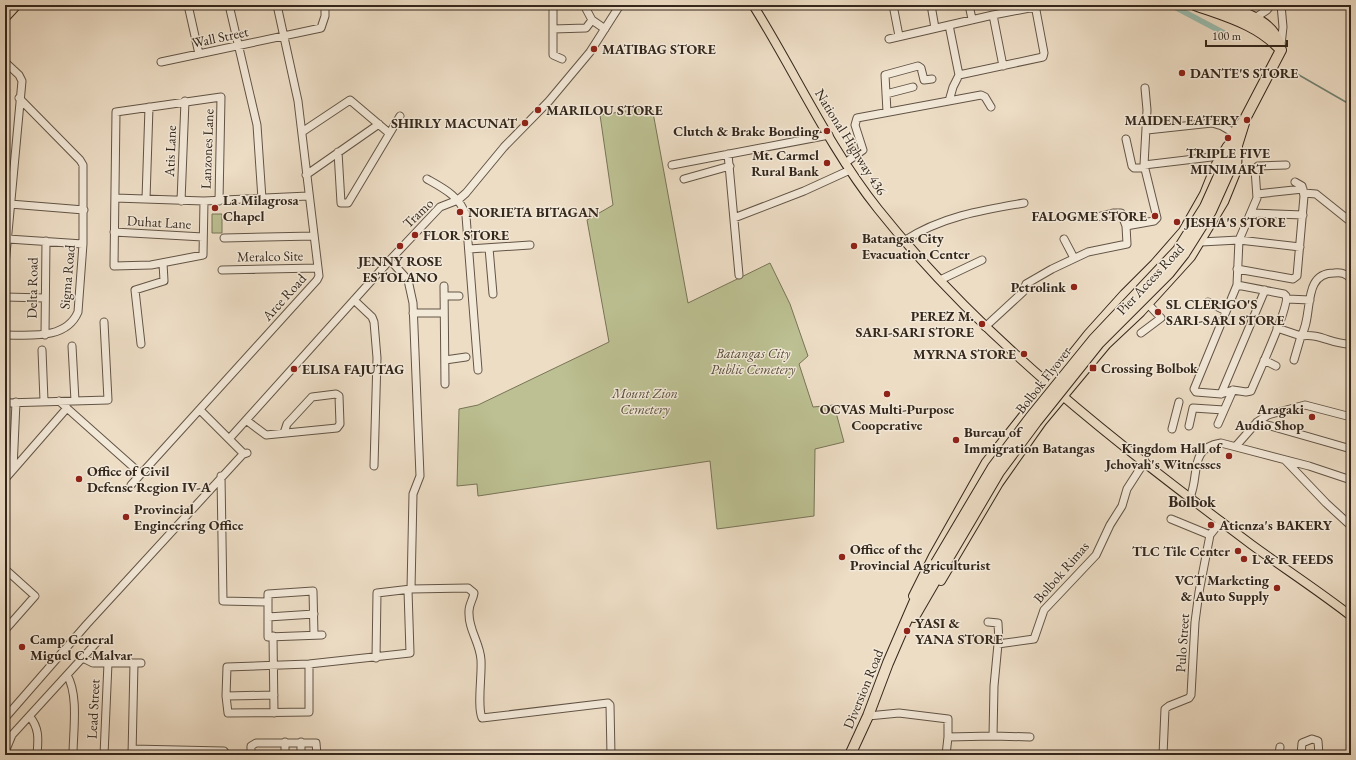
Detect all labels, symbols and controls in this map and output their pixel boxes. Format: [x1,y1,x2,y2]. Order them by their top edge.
street label: Wall Street [190,22,250,52]
scale bar [1206,22,1287,48]
text: 100 m [1212,28,1242,44]
place label: MATIBAG STORE [602,40,716,58]
marker: MATIBAG STORE [589,44,599,54]
place label: DANTE'S STORE [1190,64,1298,82]
marker: DANTE'S STORE [1177,68,1187,78]
street label: National Highway 436 [811,85,891,199]
place label: MARILOU STORE [546,101,663,119]
marker: MARILOU STORE [533,105,543,115]
street label: Lanzones Lane [197,108,217,189]
place label: MAIDEN EATERY [1124,111,1240,129]
place label: SHIRLY MACUNAT [391,114,517,132]
marker: MAIDEN EATERY [1242,115,1252,125]
marker: SHIRLY MACUNAT [520,118,530,128]
place label: Clutch & Brake Bonding [673,122,820,140]
street label: Atis Lane [160,124,180,178]
marker: Clutch & Brake Bonding [822,126,832,136]
marker: TRIPLE FIVE MINIMART [1223,133,1233,143]
place label: TRIPLE FIVE MINIMART [1186,144,1270,178]
place label: Mt. Carmel Rural Bank [751,146,819,180]
marker: Mt. Carmel Rural Bank [822,158,832,168]
place label: La Milagrosa Chapel [223,191,299,225]
street label: Tramo [399,194,437,232]
marker: La Milagrosa Chapel [210,203,220,213]
place label: NORIETA BITAGAN [468,203,600,221]
marker: NORIETA BITAGAN [455,207,465,217]
place label: FALOGME STORE [1031,207,1147,225]
street label: Duhat Lane [126,211,192,233]
marker: FALOGME STORE [1150,211,1160,221]
place label: JESHA'S STORE [1183,213,1286,231]
marker: JESHA'S STORE [1172,217,1182,227]
place label: FLOR STORE [423,226,509,244]
place label: Batangas City Evacuation Center [862,229,970,263]
marker: FLOR STORE [410,230,420,240]
street label: Pier Access Road [1112,239,1188,319]
marker: JENNY ROSE ESTOLANO [395,241,405,251]
marker: Batangas City Evacuation Center [849,241,859,251]
street label: Sigma Road [55,243,79,310]
street label: Meralco Site [237,246,304,266]
place label: JENNY ROSE ESTOLANO [356,252,442,286]
street label: Delta Road [22,256,42,319]
street label: Arce Road [257,269,310,325]
place label: Petrolink [1011,278,1066,296]
marker: Petrolink [1069,282,1079,292]
place label: SL CLERIGO'S SARI-SARI STORE [1166,295,1285,329]
place label: PEREZ M. SARI-SARI STORE [855,307,974,341]
marker: SL CLERIGO'S SARI-SARI STORE [1153,307,1163,317]
marker: PEREZ M. SARI-SARI STORE [977,319,987,329]
street label: Bolbok Flyover [1011,342,1075,417]
park label: Batangas City Public Cemetery [711,344,796,378]
place label: MYRNA STORE [913,345,1016,363]
marker: MYRNA STORE [1019,349,1029,359]
place label: Crossing Bolbok [1101,359,1198,377]
place label: ELISA FAJUTAG [302,360,404,378]
marker: Crossing Bolbok [1088,363,1098,373]
marker: ELISA FAJUTAG [289,364,299,374]
park label: Mount Zion Cemetery [611,384,678,418]
marker: OCVAS Multi-Purpose Cooperative [882,389,892,399]
place label: OCVAS Multi-Purpose Cooperative [820,400,954,434]
place label: Aragaki Audio Shop [1234,400,1304,434]
marker: Aragaki Audio Shop [1307,412,1317,422]
place label: Bureau of Immigration Batangas [964,423,1095,457]
marker: Bureau of Immigration Batangas [951,435,961,445]
place label: Kingdom Hall of Jehovah's Witnesses [1103,439,1223,473]
marker: Kingdom Hall of Jehovah's Witnesses [1224,451,1234,461]
place label: Office of Civil Defense Region IV-A [87,462,212,496]
marker: Office of Civil Defense Region IV-A [74,474,84,484]
district label: Bolbok [1168,491,1216,512]
place label: Provincial Engineering Office [134,500,244,534]
marker: Provincial Engineering Office [121,512,131,522]
place label: Atienza's BAKERY [1218,516,1333,534]
marker: Atienza's BAKERY [1206,520,1216,530]
street label: Bolbok Rimas [1029,537,1093,607]
place label: Office of the Provincial Agriculturist [850,540,991,574]
place label: TLC Tile Center [1132,542,1230,560]
marker: TLC Tile Center [1233,546,1243,556]
place label: L & R FEEDS [1252,550,1333,568]
marker: Office of the Provincial Agriculturist [837,552,847,562]
marker: L & R FEEDS [1239,554,1249,564]
place label: VCT Marketing & Auto Supply [1175,571,1270,605]
marker: VCT Marketing & Auto Supply [1272,583,1282,593]
street label: Pulo Street [1171,612,1193,673]
place label: YASI & YANA STORE [915,614,1003,648]
marker: YASI & YANA STORE [902,626,912,636]
place label: Camp General Miguel C. Malvar [30,630,133,664]
marker: Camp General Miguel C. Malvar [17,642,27,652]
street label: Diversion Road [839,646,887,731]
street label: Lead Street [82,678,104,739]

